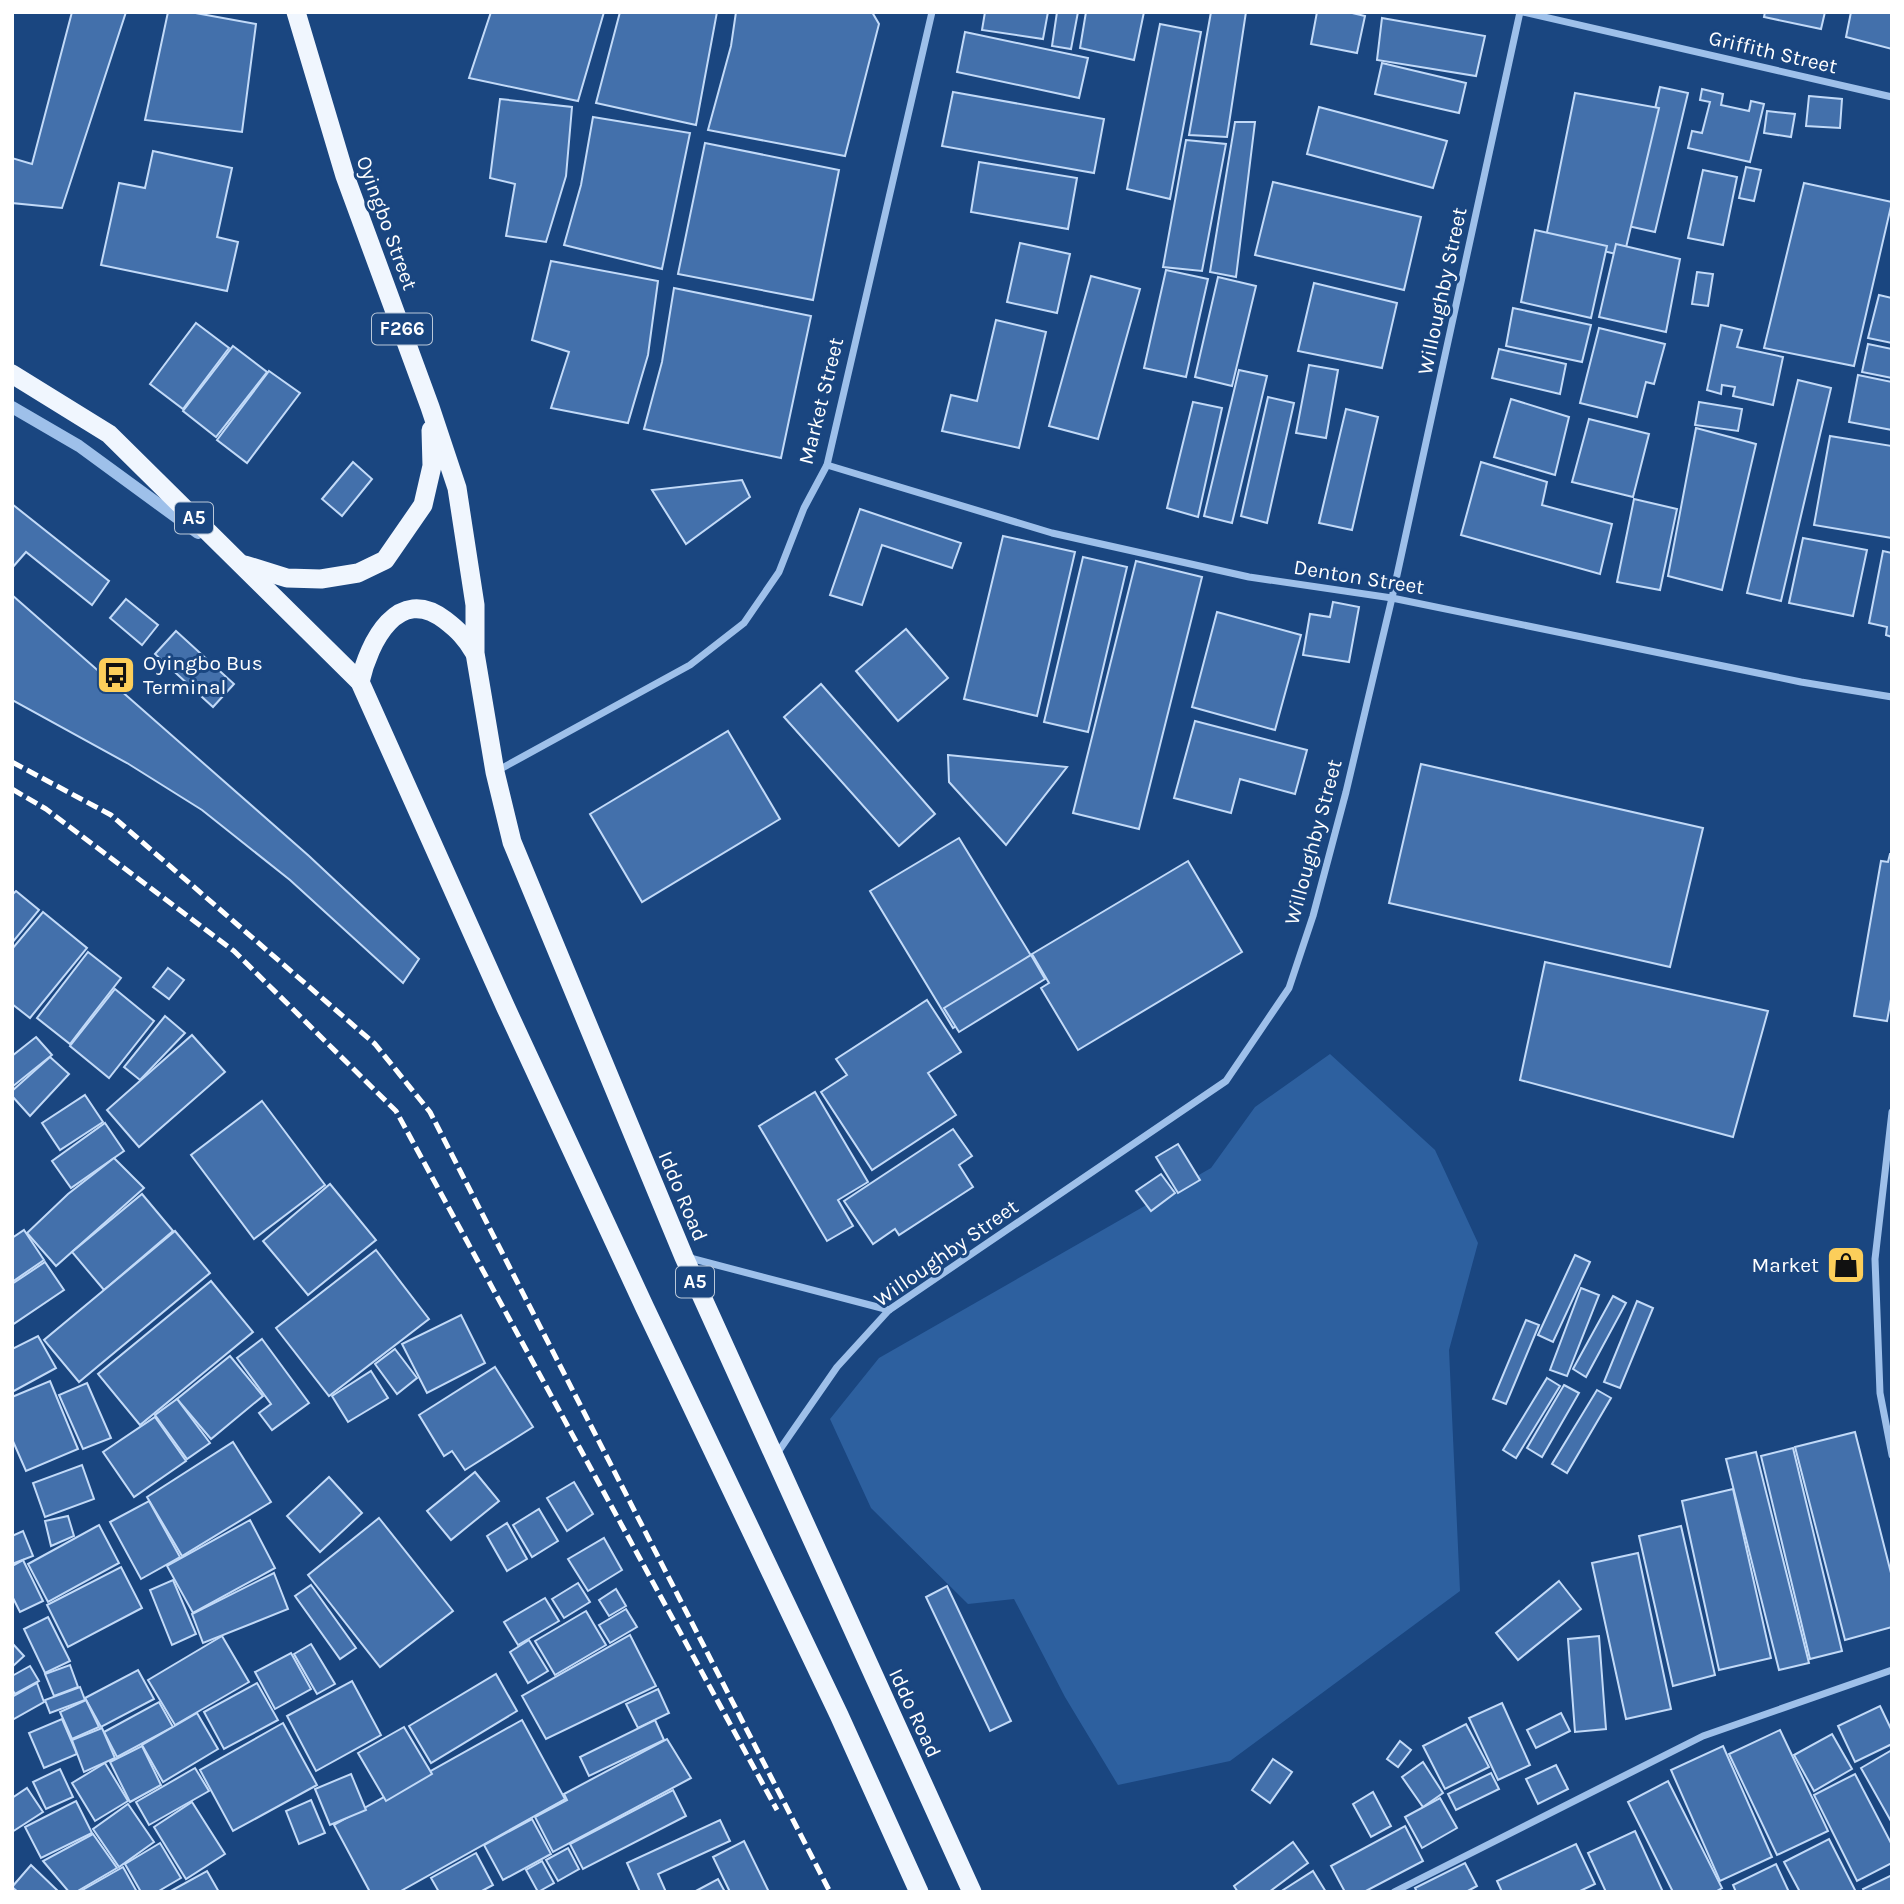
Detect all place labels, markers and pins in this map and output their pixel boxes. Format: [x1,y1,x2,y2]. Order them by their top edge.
place label: Oyingbo Bus Terminal [143,651,263,699]
bus stop icon: Oyingbo Bus Terminal [95,654,137,696]
shop icon: Market [1825,1244,1867,1286]
place label: Market [1752,1253,1819,1277]

